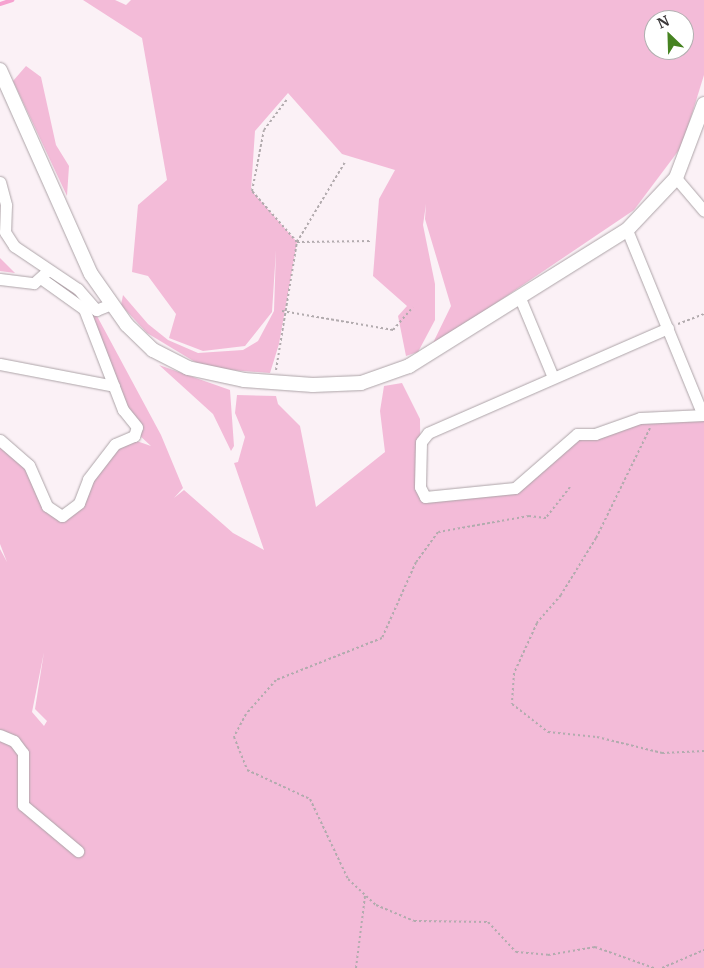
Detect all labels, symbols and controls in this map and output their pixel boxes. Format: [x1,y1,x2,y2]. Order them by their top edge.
north arrow [644,10,694,60]
text: N [655,12,672,33]

